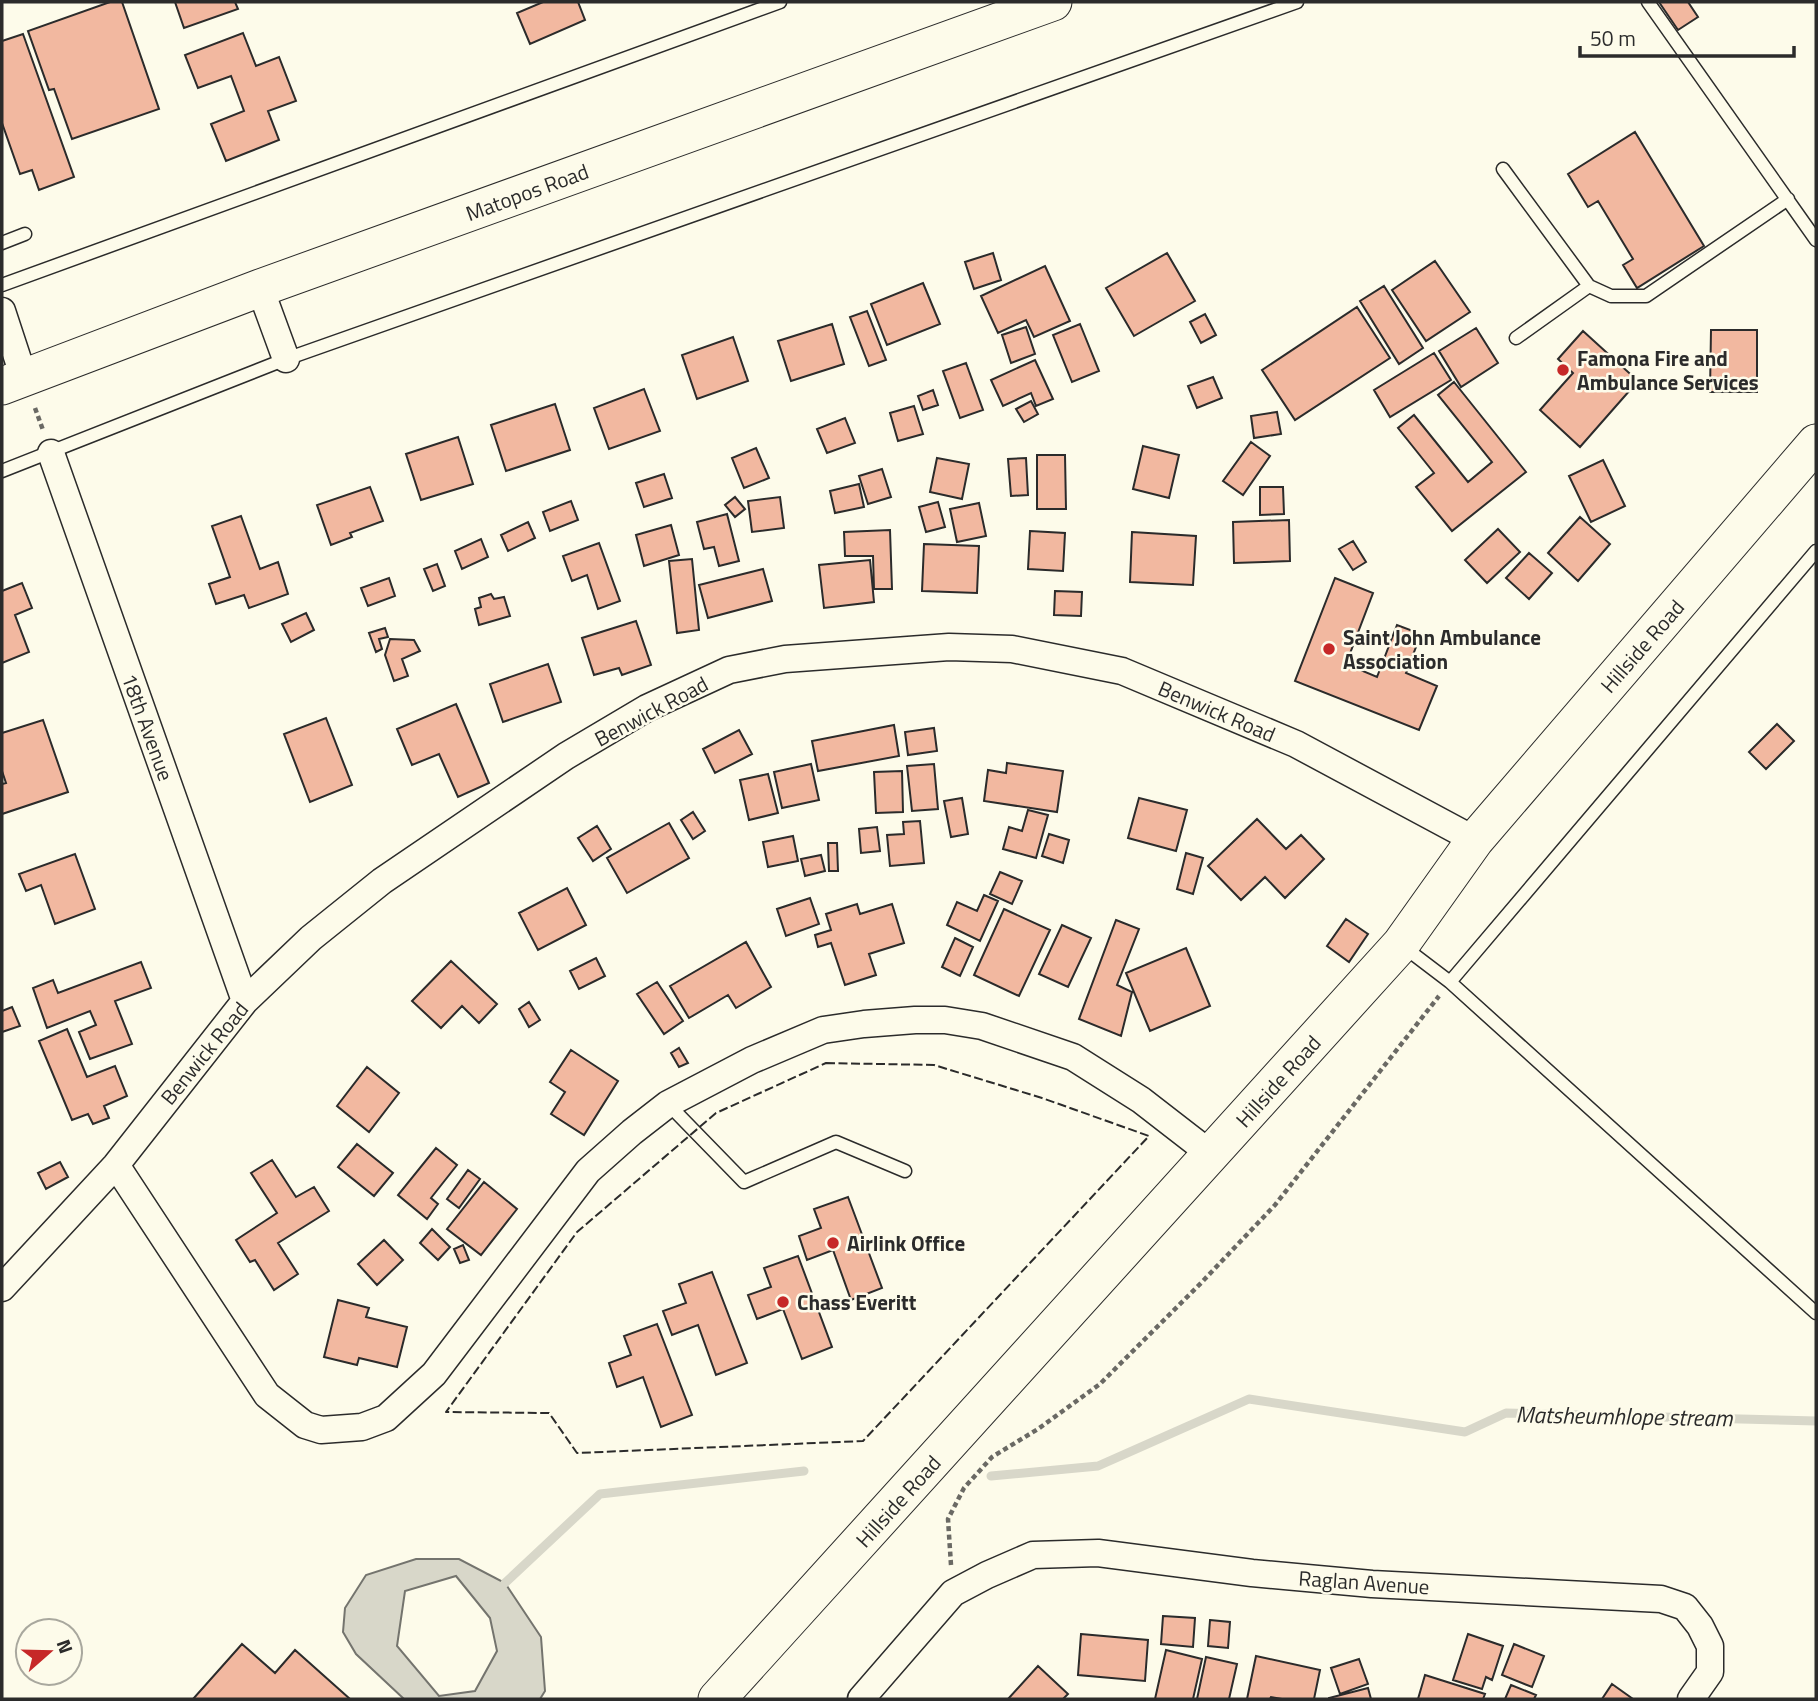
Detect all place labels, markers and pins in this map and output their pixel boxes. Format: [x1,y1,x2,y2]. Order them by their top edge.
place label: Famona Fire and Ambulance Services [1577,342,1759,398]
marker: Famona Fire and Ambulance Services [1555,362,1571,378]
place label: Saint John Ambulance Association [1343,621,1541,677]
marker: Saint John Ambulance Association [1321,641,1337,657]
place label: Airlink Office [847,1227,965,1259]
marker: Airlink Office [825,1235,841,1251]
place label: Chass Everitt [797,1286,917,1318]
marker: Chass Everitt [775,1294,791,1310]

